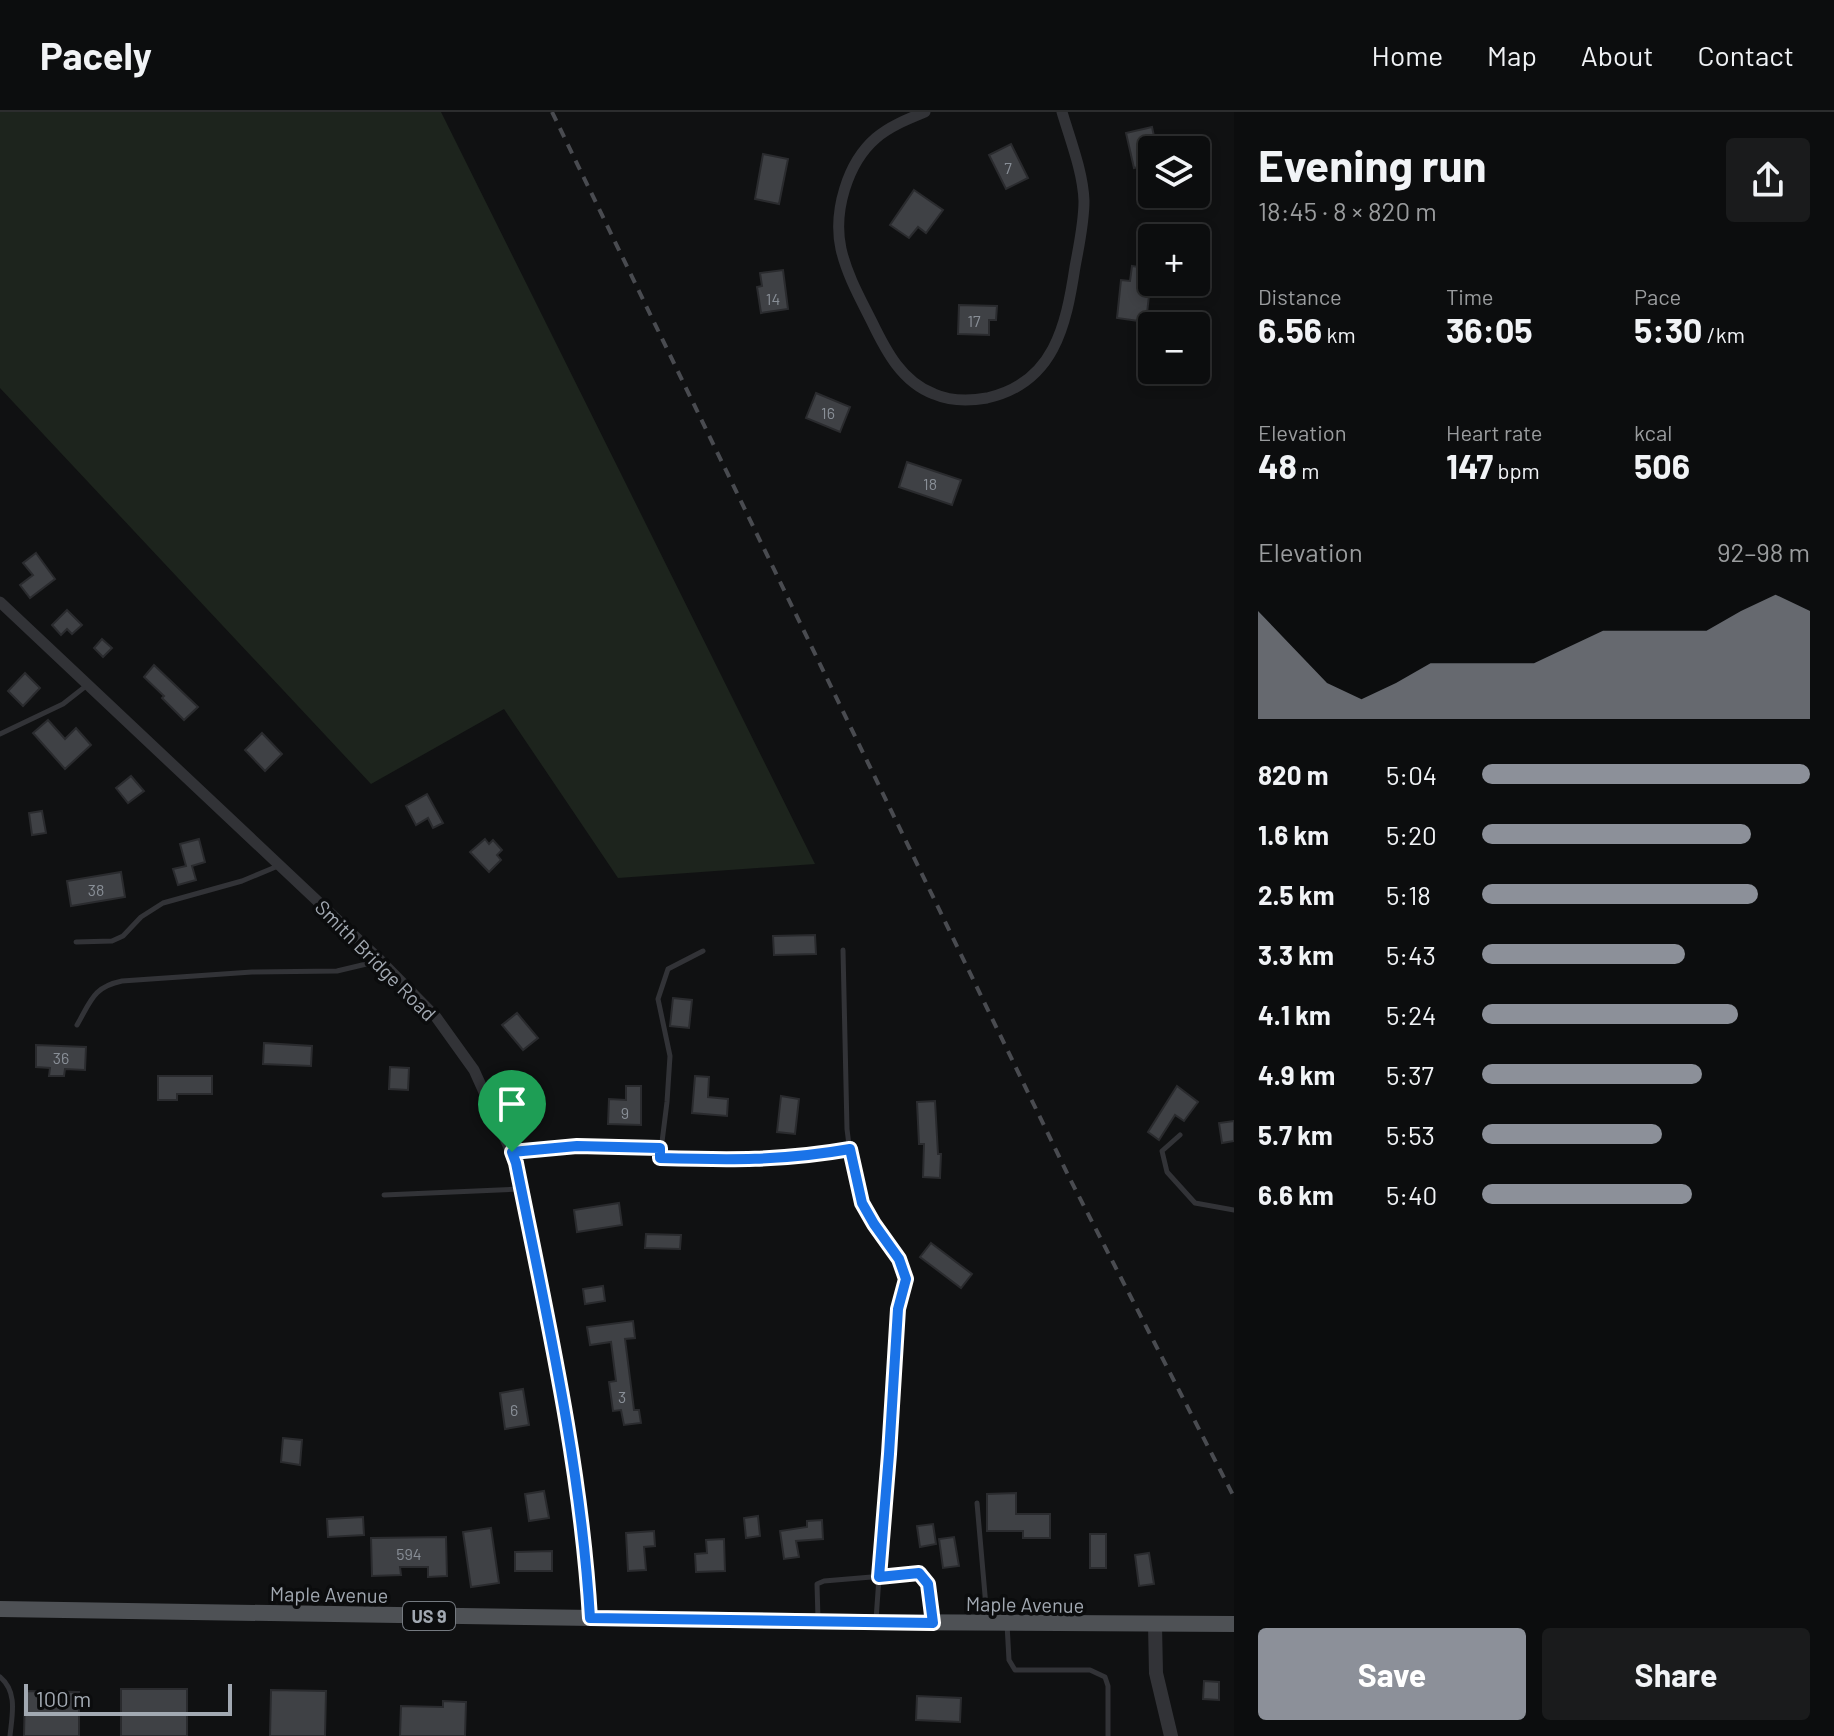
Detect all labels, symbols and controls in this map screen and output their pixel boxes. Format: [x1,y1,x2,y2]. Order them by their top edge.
text: Pacely [40,32,152,78]
text: Home [1372,38,1443,72]
text: Map [1487,38,1537,72]
text: About [1581,38,1653,72]
text: Contact [1697,38,1794,72]
map controls [1138,136,1210,384]
button: layers [1138,136,1210,208]
text: Evening run [1258,138,1487,191]
button: share [1726,138,1810,222]
house number: 7 [1004,158,1012,177]
text: 18:45 · 8 × 820 m [1258,195,1437,226]
button: + [1138,224,1210,296]
text: Distance [1258,283,1342,309]
text: Time [1446,283,1494,309]
text: Pace [1634,283,1681,309]
house number: 14 [766,289,780,308]
text: 6.56 [1258,309,1322,350]
text: 36:05 [1446,309,1533,350]
text: 5:30 [1634,309,1702,350]
house number: 17 [967,311,981,330]
button: − [1138,312,1210,384]
text: km [1322,321,1356,347]
text: /km [1702,321,1745,347]
house number: 16 [821,403,835,422]
text: Elevation [1258,419,1347,445]
text: Heart rate [1446,419,1543,445]
text: kcal [1634,419,1672,445]
text: 48 [1258,445,1297,486]
text: 147 [1446,445,1493,486]
text: 506 [1634,445,1690,486]
text: m [1297,457,1320,483]
text: bpm [1493,457,1540,483]
house number: 18 [923,474,937,493]
text: Elevation [1258,536,1363,567]
text: 92–98 m [1717,536,1810,567]
text: 820 m [1258,759,1328,790]
text: 5:04 [1386,759,1437,790]
text: 1.6 km [1258,819,1329,850]
text: 5:20 [1386,819,1437,850]
text: 2.5 km [1258,879,1334,910]
text: 5:18 [1386,879,1431,910]
house number: 38 [88,880,104,899]
street label: Smith Bridge Road [311,895,441,1025]
text: 3.3 km [1258,939,1334,970]
text: 5:43 [1386,939,1436,970]
text: 4.1 km [1258,999,1331,1030]
text: 5:24 [1386,999,1436,1030]
house number: 36 [53,1048,69,1067]
text: 4.9 km [1258,1059,1335,1090]
text: 5:37 [1386,1059,1434,1090]
pin [478,1070,546,1152]
icon: arrive [490,1082,534,1126]
house number: 9 [621,1103,629,1122]
text: 5.7 km [1258,1119,1333,1150]
text: 5:53 [1386,1119,1435,1150]
text: 6.6 km [1258,1179,1334,1210]
text: 5:40 [1386,1179,1437,1210]
house number: 3 [618,1387,626,1406]
house number: 6 [510,1400,518,1419]
house number: 594 [396,1544,422,1563]
street label: Maple Avenue [270,1581,388,1607]
street label: Maple Avenue [966,1591,1084,1617]
road number: US 9 [403,1602,455,1630]
button: Save [1258,1628,1526,1720]
button: Share [1542,1628,1810,1720]
scale bar [24,1680,232,1716]
text: 100 m [36,1685,91,1711]

